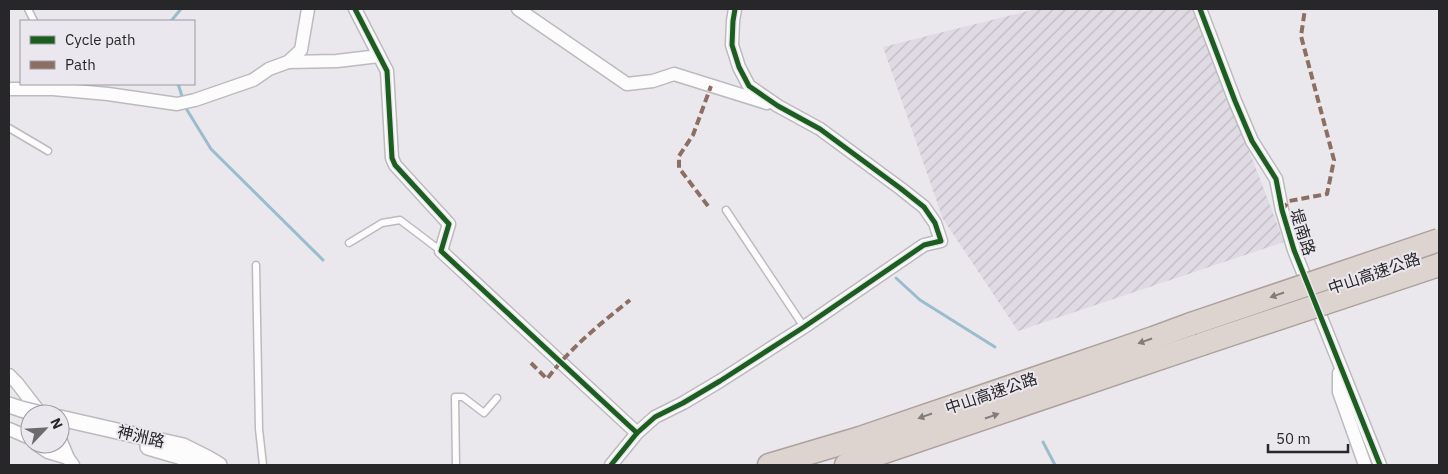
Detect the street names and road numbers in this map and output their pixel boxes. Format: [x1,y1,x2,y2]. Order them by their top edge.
street label: 堤南路 [1286,206,1320,258]
street label: 中山高速公路 [1325,248,1423,298]
street label: 中山高速公路 [942,368,1040,418]
street label: 神洲路 [115,421,167,451]

